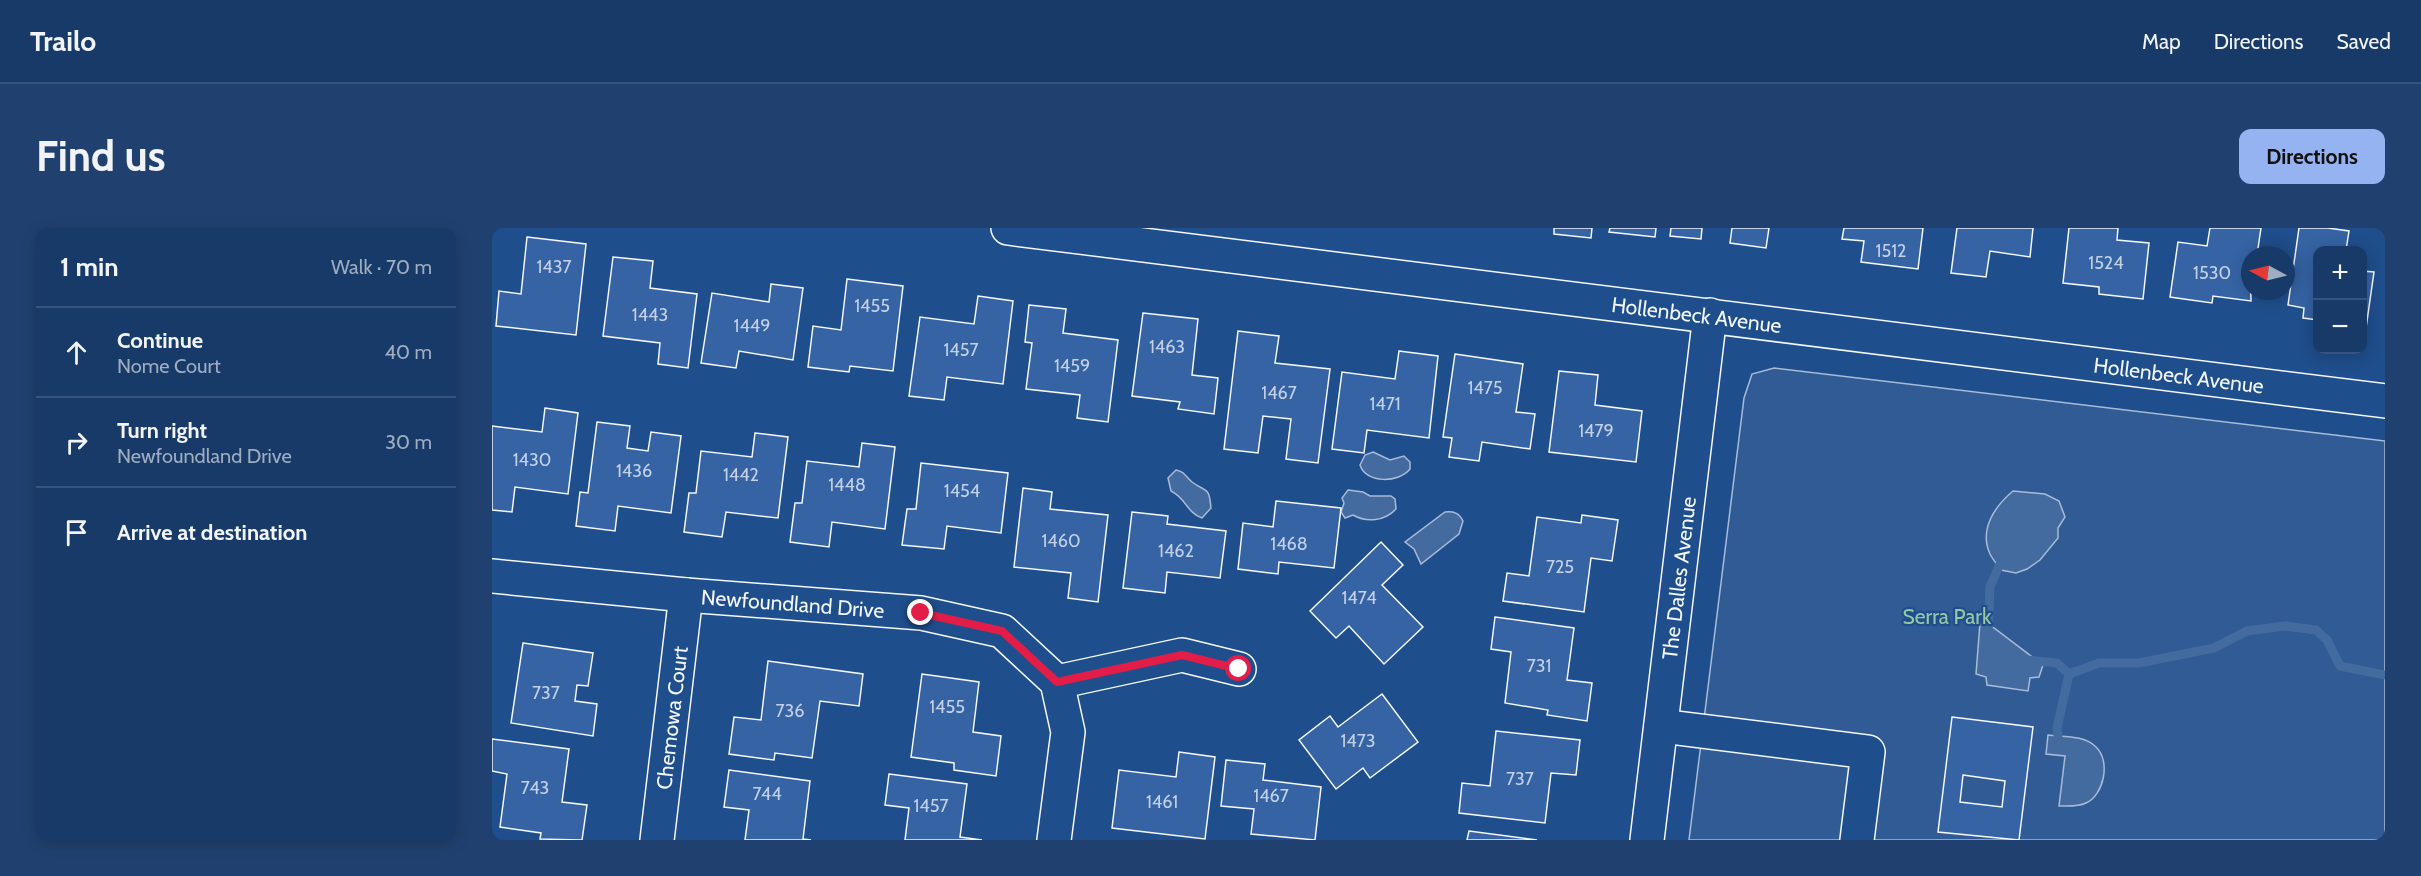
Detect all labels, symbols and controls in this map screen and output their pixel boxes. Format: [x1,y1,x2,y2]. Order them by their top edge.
text: Trailo [30,24,96,58]
text: Map [2142,29,2181,54]
text: Directions [2214,29,2303,54]
text: Saved [2336,29,2391,54]
button: Directions [2239,129,2385,184]
text: Find us [36,130,165,182]
house number: 1512 [1876,240,1906,262]
north arrow [2241,246,2295,300]
map controls [2313,246,2367,354]
button: + [2313,246,2367,300]
text: 1 min [60,251,119,283]
house number: 1524 [2088,252,2124,274]
text: Walk · 70 m [331,255,432,279]
house number: 1437 [536,256,572,278]
house number: 1530 [2193,262,2231,284]
street label: Hollenbeck Avenue [1610,291,1783,338]
house number: 1455 [854,295,890,317]
button: − [2313,300,2367,354]
house number: 1443 [632,304,668,326]
house number: 1449 [734,315,770,337]
text: Continue [117,327,203,354]
icon: ahead [60,336,93,369]
house number: 1463 [1149,336,1185,358]
house number: 1457 [943,339,979,361]
text: 40 m [384,340,432,364]
street label: Hollenbeck Avenue [2092,352,2266,398]
text: Nome Court [117,354,221,378]
house number: 1459 [1054,355,1090,377]
house number: 1475 [1467,377,1503,399]
house number: 1467 [1261,382,1297,404]
house number: 1471 [1369,393,1401,415]
text: Turn right [117,417,207,444]
house number: 1479 [1578,420,1614,442]
icon: right [60,426,93,459]
text: 30 m [385,430,432,454]
text: Newfoundland Drive [117,444,292,468]
house number: 1430 [513,449,551,471]
house number: 1436 [616,460,652,482]
house number: 1442 [723,464,759,486]
house number: 1448 [828,474,866,496]
house number: 1454 [944,480,980,502]
street label: The Dalles Avenue [1656,495,1701,661]
icon: arrive [60,516,93,549]
text: Arrive at destination [117,519,307,546]
house number: 1460 [1041,530,1081,552]
house number: 1468 [1270,533,1308,555]
house number: 1462 [1158,540,1194,562]
house number: 725 [1546,556,1574,578]
street label: Newfoundland Drive [700,584,885,623]
house number: 1474 [1341,587,1377,609]
route end [907,599,933,625]
park label: Serra Park [1903,604,1992,629]
street label: Chemowa Court [651,645,692,791]
route start [1225,655,1251,681]
house number: 731 [1527,655,1551,677]
house number: 737 [532,682,560,704]
house number: 1455 [929,696,965,718]
house number: 736 [775,700,805,722]
house number: 1473 [1340,730,1376,752]
house number: 737 [1506,768,1534,790]
house number: 743 [521,777,549,799]
house number: 744 [752,783,782,805]
house number: 1467 [1253,785,1289,807]
house number: 1461 [1146,791,1178,813]
house number: 1457 [913,795,949,817]

